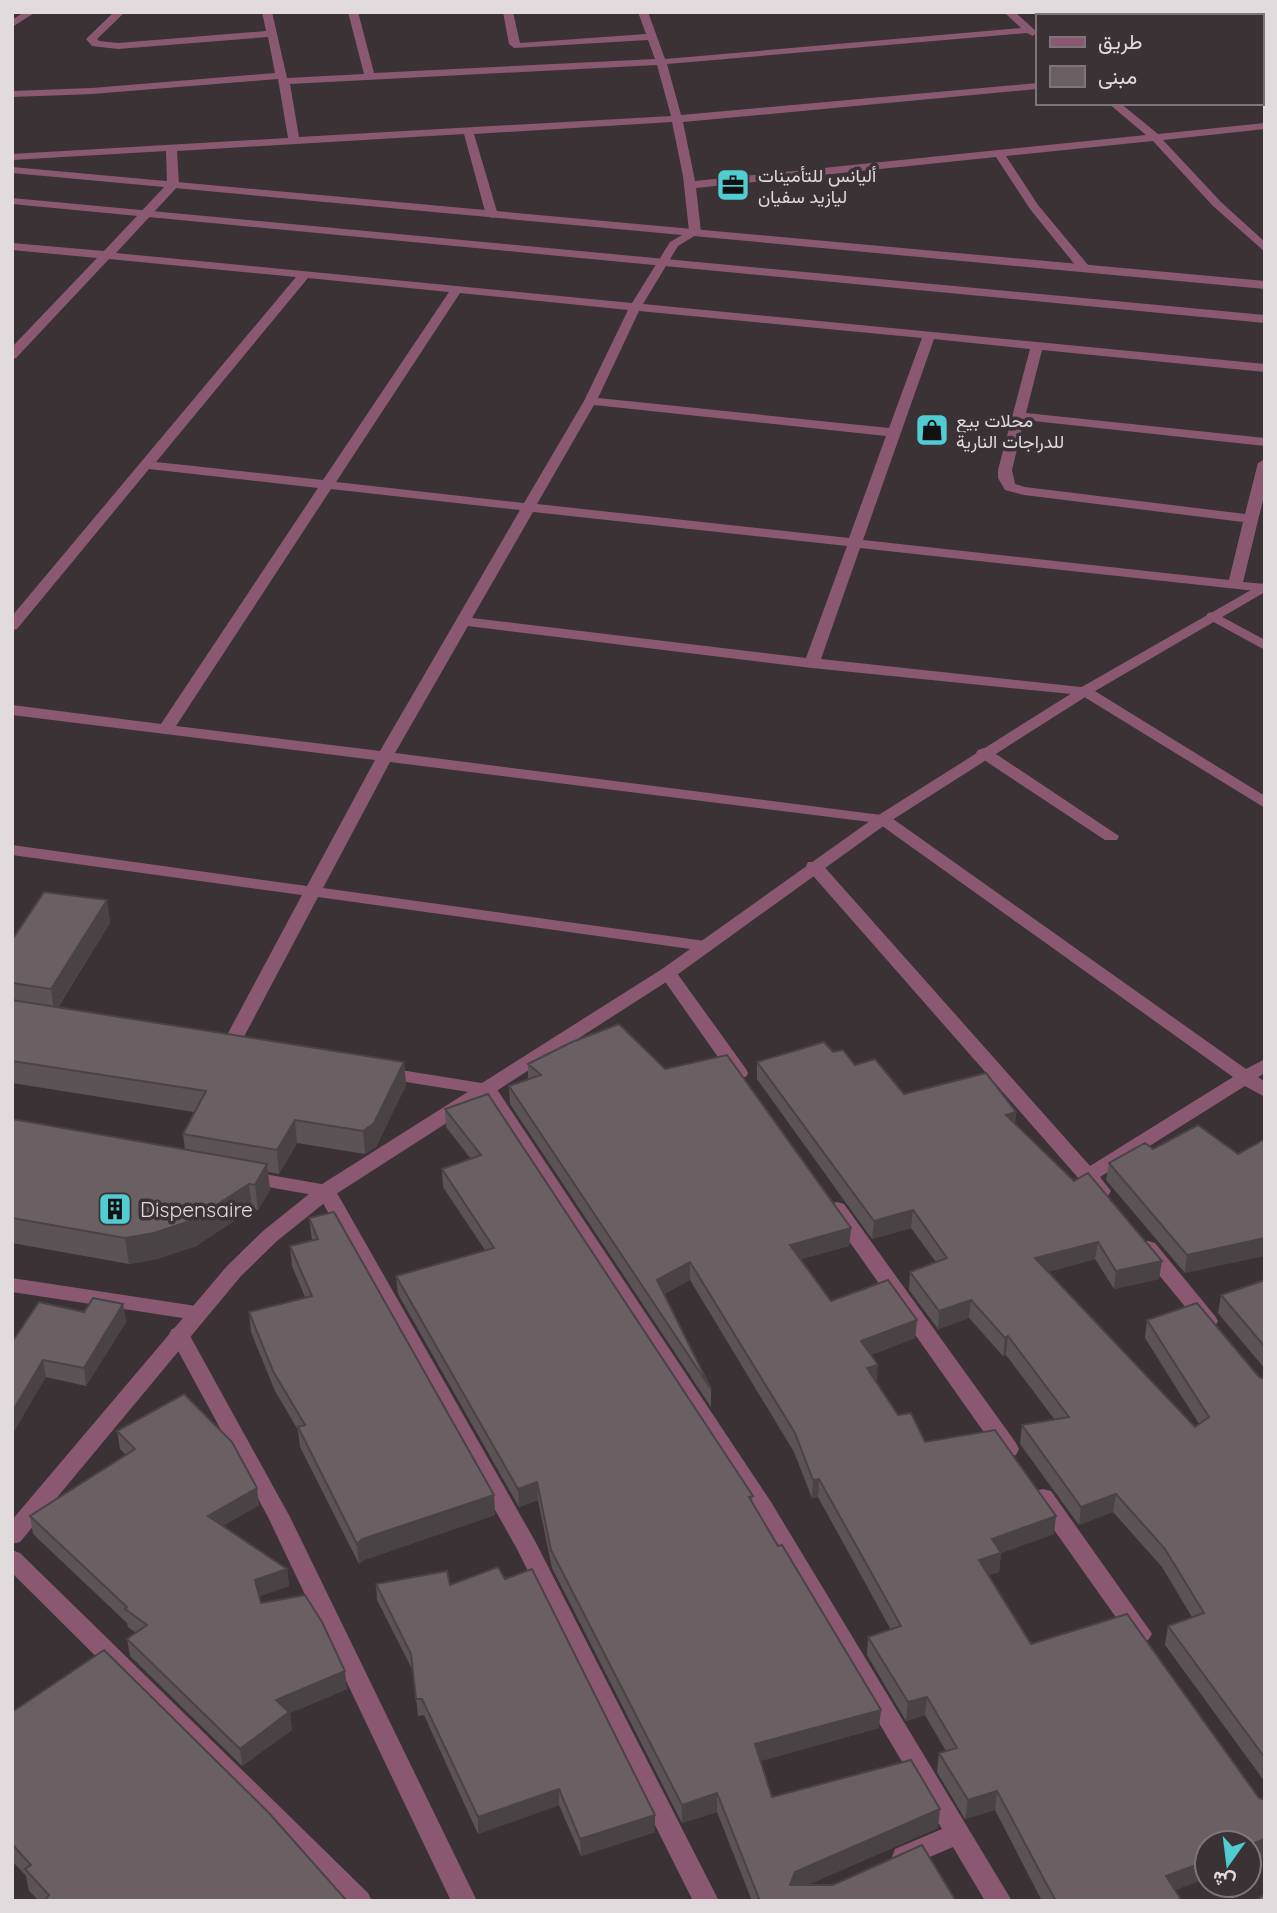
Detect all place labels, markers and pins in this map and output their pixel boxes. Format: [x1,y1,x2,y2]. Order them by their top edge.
place label: أليانس للتأمينات ليازيد سفيان [758,164,876,208]
office icon: أليانس للتأمينات ليازيد سفيان [714,166,752,204]
place label: محلات بيع للدراجات النارية [956,409,1064,453]
shop icon: محلات بيع للدراجات النارية [913,411,951,449]
building icon: Dispensaire [96,1190,134,1228]
place label: Dispensaire [140,1196,253,1222]

